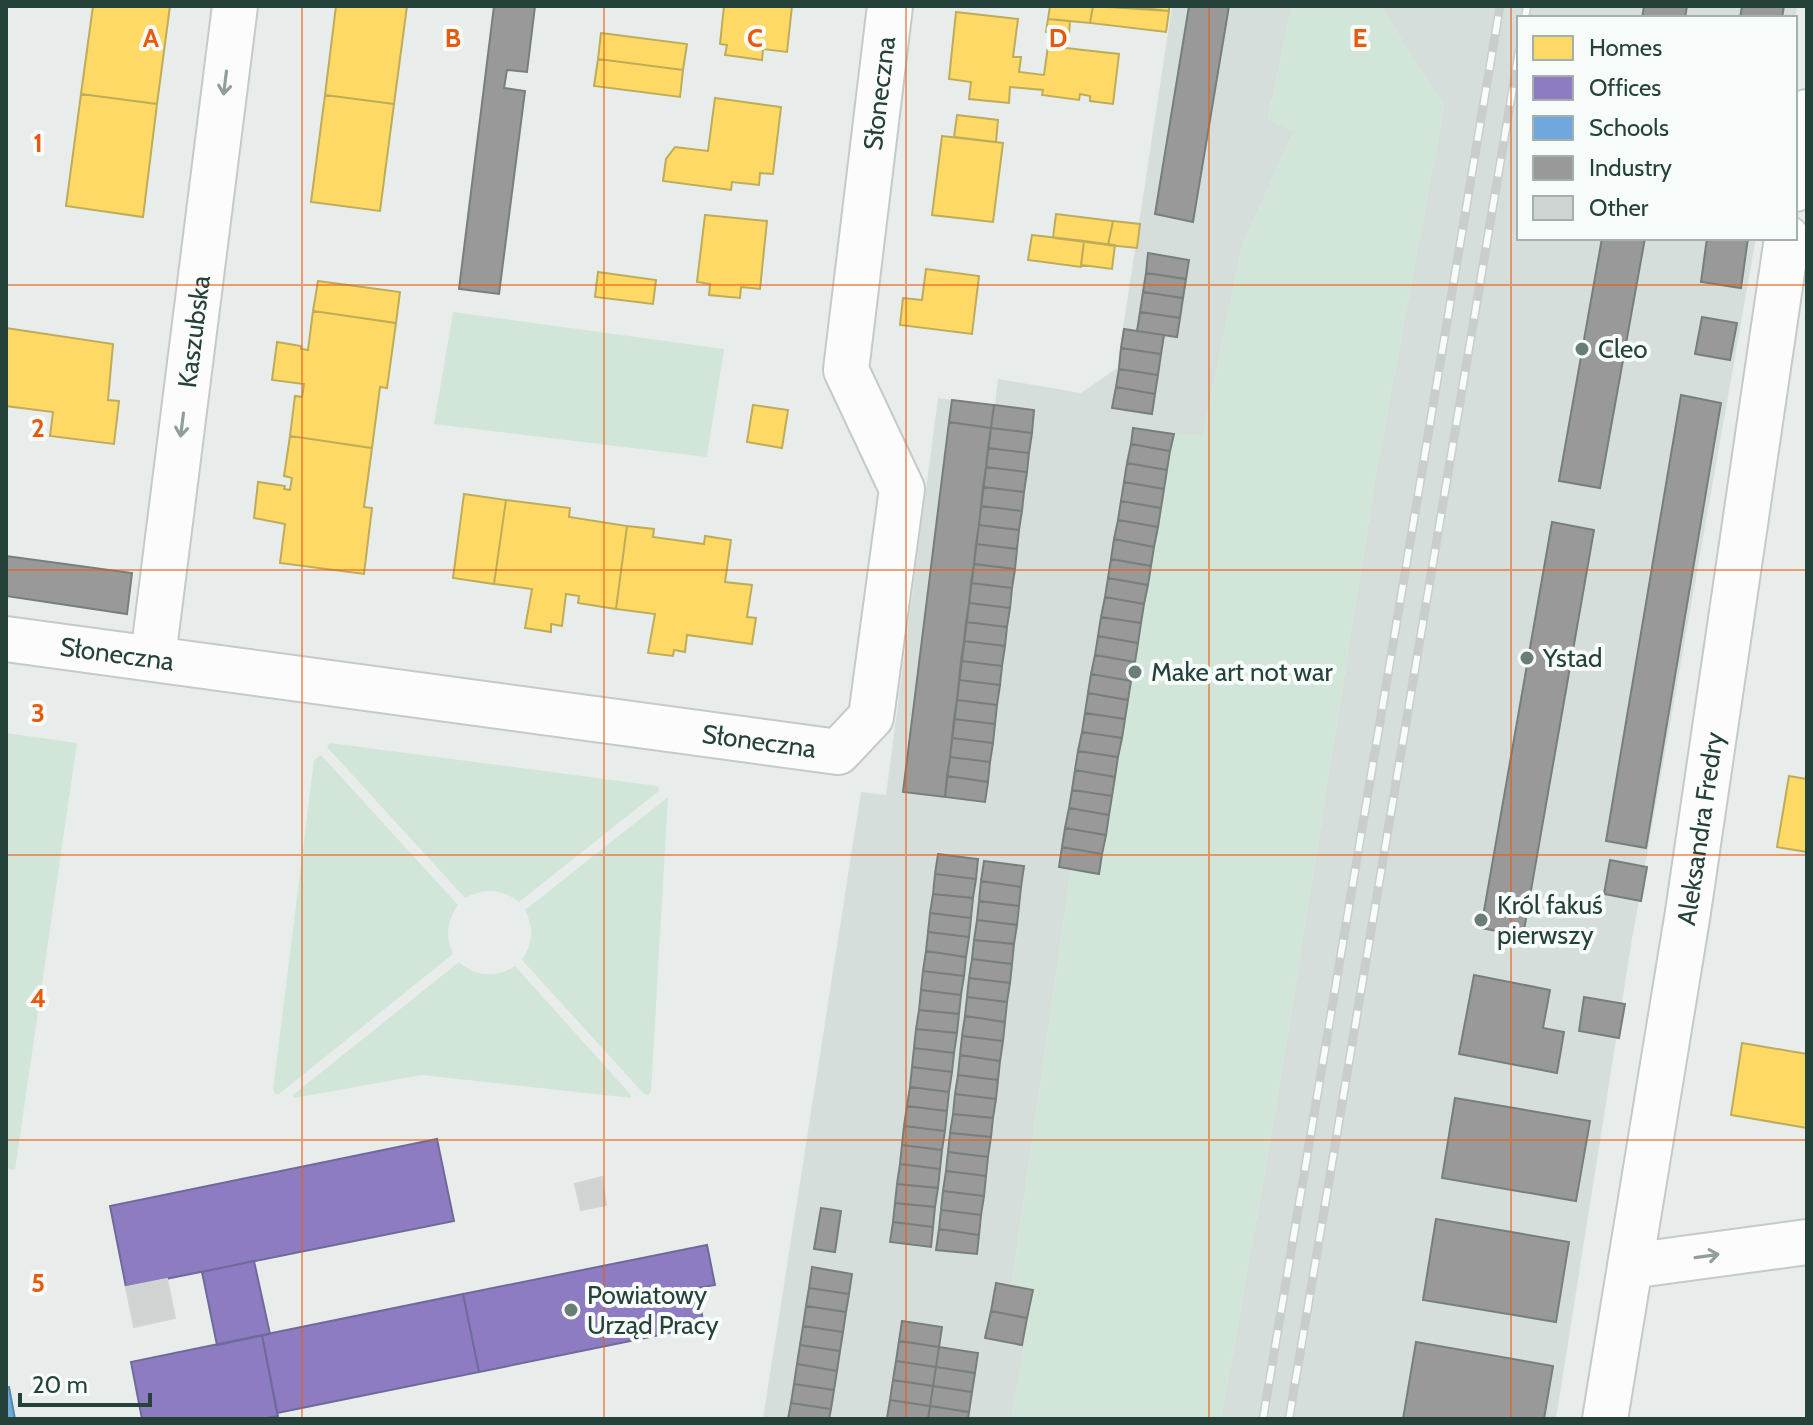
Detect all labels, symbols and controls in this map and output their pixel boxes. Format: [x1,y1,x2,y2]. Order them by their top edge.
legend [1517,16,1797,240]
text: A [143,22,160,54]
text: B [445,22,461,54]
text: C [747,22,763,54]
text: D [1049,22,1067,54]
text: E [1353,22,1367,54]
text: Homes [1589,33,1662,62]
street label: Słoneczna [857,34,902,152]
one-way arrow [217,70,232,95]
text: Offices [1589,73,1661,102]
text: Schools [1589,113,1669,142]
text: 1 [33,127,43,159]
text: Industry [1589,153,1672,182]
text: Other [1589,193,1649,222]
street label: Kaszubska [171,273,217,390]
place label: Cleo [1598,333,1648,365]
marker: Cleo [1573,340,1591,358]
one-way arrow [174,411,189,438]
text: 2 [31,412,45,444]
street label: Słoneczna [58,631,176,678]
place label: Ystad [1542,642,1602,674]
marker: Ystad [1518,649,1536,667]
place label: Make art not war [1151,656,1333,688]
marker: Make art not war [1126,663,1144,681]
text: 3 [31,697,45,729]
street label: Słoneczna [700,718,819,765]
street label: Aleksandra Fredry [1670,730,1730,928]
place label: Król fakuś pierwszy [1497,889,1603,951]
marker: Król fakuś pierwszy [1472,911,1490,929]
text: 4 [30,982,46,1014]
one-way arrow [1693,1248,1720,1263]
text: 5 [31,1267,45,1299]
place label: Powiatowy Urząd Pracy [587,1279,719,1341]
marker: Powiatowy Urząd Pracy [562,1301,580,1319]
scale bar [20,1357,150,1407]
text: 20 m [32,1370,88,1399]

